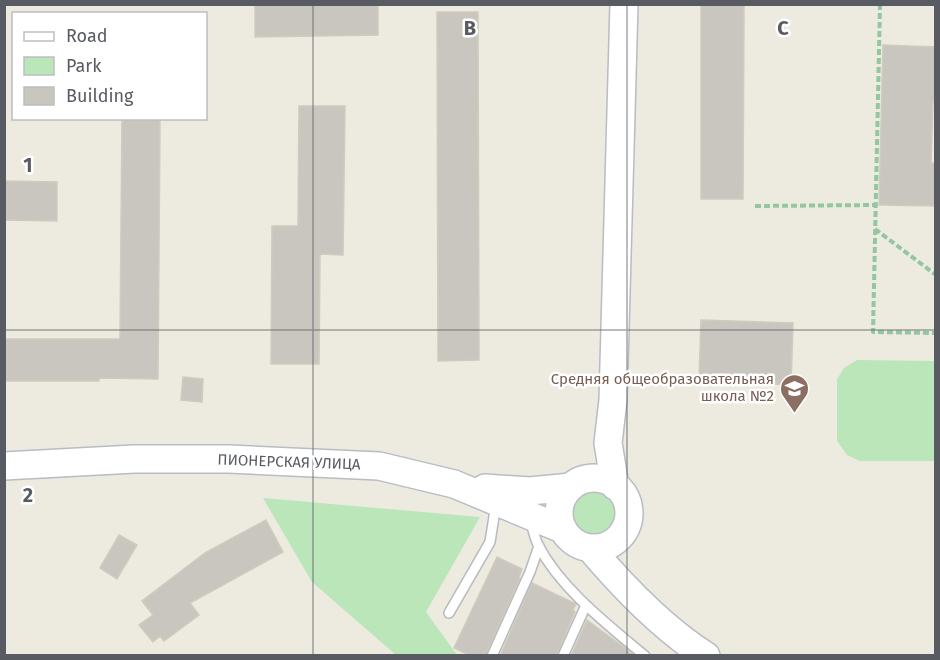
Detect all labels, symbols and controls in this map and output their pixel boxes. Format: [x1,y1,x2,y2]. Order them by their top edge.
legend [12,12,207,120]
text: B [464,16,476,40]
text: C [777,16,789,40]
text: Road [66,25,108,47]
text: Park [66,55,102,77]
text: Building [66,85,134,107]
text: 1 [23,153,33,177]
place label: Средняя общеобразовательная школа №2 [551,370,774,405]
school or university icon: Средняя общеобразовательная школа №2 [779,372,811,414]
street label: ПИОНЕРСКАЯ УЛИЦА [217,451,361,474]
text: 2 [23,483,33,507]

